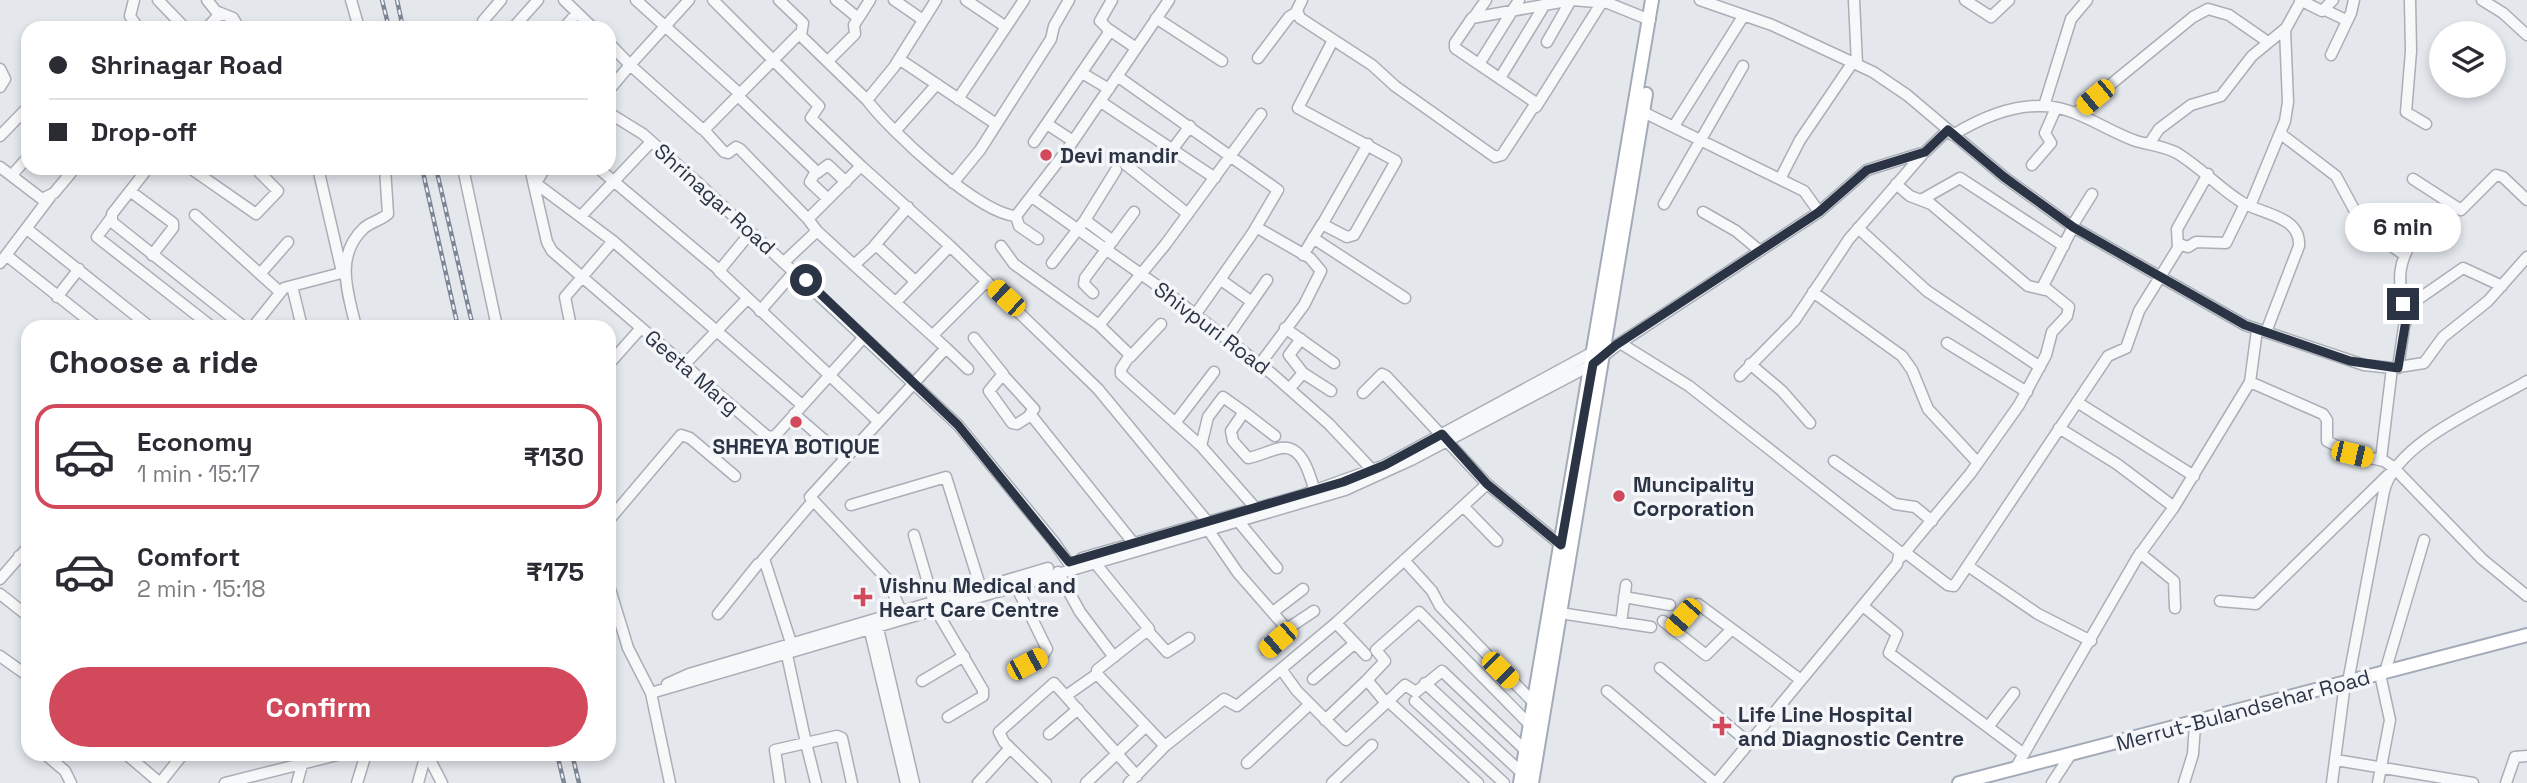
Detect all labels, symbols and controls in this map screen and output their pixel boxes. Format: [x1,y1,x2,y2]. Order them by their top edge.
map controls [2429,21,2506,98]
button: layers [2429,21,2506,98]
text: Shrinagar Road [91,48,283,82]
car [2073,75,2118,119]
text: Drop-off [91,115,197,149]
street label: Shrinagar Road [649,137,781,261]
place label: Devi mandir [1060,142,1179,169]
marker: Devi mandir [1038,147,1054,163]
callout: 6 min [2345,202,2461,252]
text: 6 min [2373,212,2433,242]
route start [790,264,822,296]
car [984,276,1029,320]
street label: Shivpuri Road [1149,276,1275,380]
route end [2387,288,2419,320]
street label: Geeta Marg [639,324,745,420]
text: Choose a ride [49,342,259,382]
marker: SHREYA BOTIQUE [788,414,804,430]
icon: car [53,425,116,488]
text: Economy [137,425,253,459]
place label: SHREYA BOTIQUE [713,433,879,460]
car [2330,439,2375,469]
text: ₹130 [523,440,584,474]
text: 1 min · 15:17 [137,459,260,489]
place label: Muncipality Corporation [1633,471,1755,522]
marker: Muncipality Corporation [1611,488,1627,504]
icon: car [53,540,116,603]
text: Comfort [137,540,240,574]
text: ₹175 [526,555,584,589]
place label: Vishnu Medical and Heart Care Centre [879,572,1076,623]
text: 2 min · 15:18 [137,574,266,604]
marker: Vishnu Medical and Heart Care Centre [853,587,873,607]
car [1662,594,1705,640]
car [1256,618,1301,662]
car [1004,645,1051,683]
car [1478,648,1523,692]
street label: Merrut-Bulandsehar Road [2113,663,2373,757]
button: Confirm [49,667,588,747]
place label: Life Line Hospital and Diagnostic Centre [1738,701,1964,752]
marker: Life Line Hospital and Diagnostic Centre [1712,716,1732,736]

